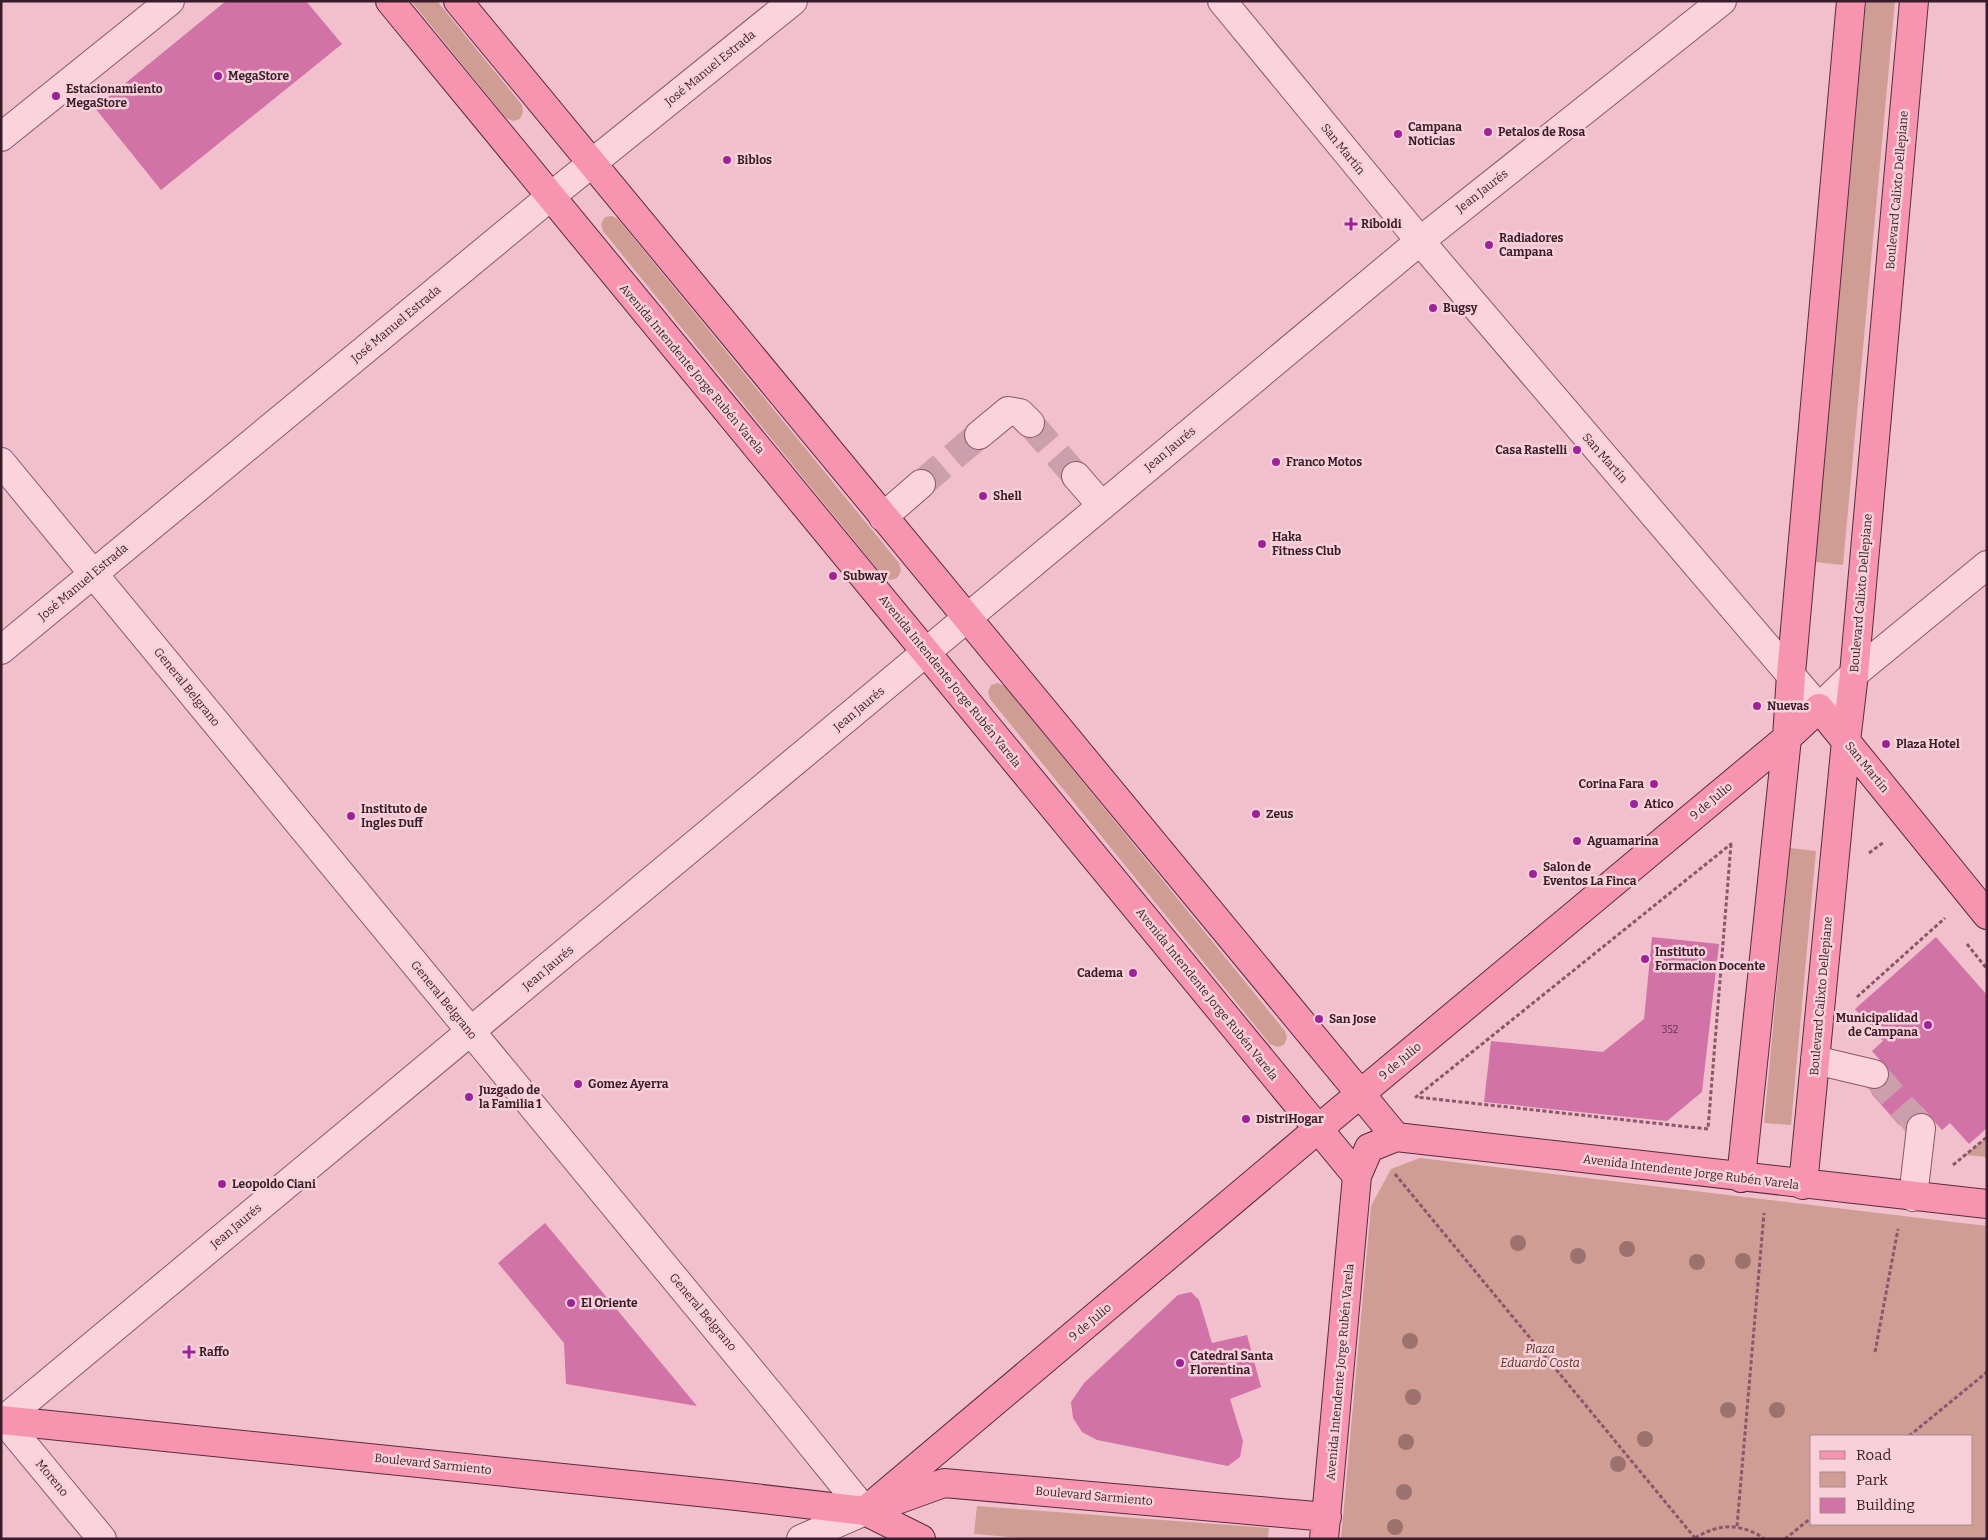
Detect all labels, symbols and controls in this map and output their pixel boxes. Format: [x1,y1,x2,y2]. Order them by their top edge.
street label: José Manuel Estrada [661,27,758,109]
place label: MegaStore [228,69,289,83]
marker: MegaStore [212,70,224,82]
place label: Estacionamiento MegaStore [66,82,163,110]
marker: Estacionamiento MegaStore [50,90,62,102]
street label: Boulevard Calixto Dellepiane [1883,110,1911,270]
place label: Campana Noticias [1408,120,1462,148]
street label: San Martín [1318,121,1368,178]
place label: Petalos de Rosa [1498,125,1586,139]
marker: Petalos de Rosa [1482,126,1494,138]
marker: Campana Noticias [1392,128,1404,140]
place label: Biblos [737,153,772,167]
marker: Biblos [721,154,733,166]
street label: Jean Jaurés [1452,166,1511,216]
place label: Riboldi [1361,217,1402,231]
marker: Riboldi [1345,218,1357,230]
place label: Radiadores Campana [1499,231,1564,259]
marker: Radiadores Campana [1483,239,1495,251]
street label: Avenida Intendente Jorge Rubén Varela [617,281,768,457]
street label: José Manuel Estrada [348,282,444,366]
place label: Bugsy [1443,301,1478,315]
marker: Bugsy [1427,302,1439,314]
street label: Jean Jaurés [1141,424,1198,475]
street label: San Martín [1580,430,1631,486]
place label: Casa Rastelli [1495,443,1567,457]
marker: Casa Rastelli [1571,444,1583,456]
place label: Franco Motos [1286,455,1362,469]
marker: Franco Motos [1270,456,1282,468]
place label: Shell [993,489,1022,503]
marker: Shell [977,490,989,502]
street label: Boulevard Calixto Dellepiane [1847,513,1875,673]
place label: Haka Fitness Club [1272,530,1341,558]
marker: Haka Fitness Club [1256,538,1268,550]
street label: José Manuel Estrada [35,540,131,624]
place label: Subway [843,569,888,583]
marker: Subway [827,570,839,582]
street label: Avenida Intendente Jorge Rubén Varela [876,592,1024,770]
street label: General Belgrano [151,645,223,729]
street label: Jean Jaurés [830,684,887,735]
place label: Nuevas [1767,699,1809,713]
marker: Nuevas [1751,700,1763,712]
place label: Plaza Hotel [1896,737,1960,751]
marker: Plaza Hotel [1880,738,1892,750]
street label: San Martín [1842,739,1892,796]
place label: Corina Fara [1579,777,1644,791]
marker: Corina Fara [1648,778,1660,790]
street label: 9 de Julio [1687,779,1735,823]
place label: Atico [1644,797,1674,811]
marker: Atico [1628,798,1640,810]
place label: Instituto de Ingles Duff [361,802,428,830]
place label: Zeus [1266,807,1294,821]
marker: Zeus [1250,808,1262,820]
marker: Instituto de Ingles Duff [345,810,357,822]
place label: Aguamarina [1587,834,1659,848]
marker: Aguamarina [1571,835,1583,847]
place label: Salon de Eventos La Finca [1543,860,1637,888]
marker: Salon de Eventos La Finca [1527,868,1539,880]
street label: Avenida Intendente Jorge Rubén Varela [1133,905,1281,1083]
street label: Boulevard Calixto Dellepiane [1807,916,1835,1076]
street label: Jean Jaurés [519,943,576,994]
place label: Instituto Formacion Docente [1655,945,1766,973]
marker: Instituto Formacion Docente [1639,953,1651,965]
street label: General Belgrano [408,958,480,1042]
place label: Cadema [1077,966,1123,980]
marker: Cadema [1127,967,1139,979]
place label: Municipalidad de Campana [1836,1011,1919,1039]
place label: San Jose [1329,1012,1376,1026]
marker: San Jose [1313,1013,1325,1025]
marker: Municipalidad de Campana [1922,1019,1934,1031]
house number: 352 [1662,1024,1678,1036]
street label: 9 de Julio [1376,1039,1424,1083]
place label: Gomez Ayerra [588,1077,669,1091]
marker: Gomez Ayerra [572,1078,584,1090]
place label: Juzgado de la Familia 1 [478,1083,542,1111]
marker: Juzgado de la Familia 1 [463,1091,475,1103]
place label: DistriHogar [1256,1112,1324,1126]
marker: DistriHogar [1240,1113,1252,1125]
street label: Avenida Intendente Jorge Rubén Varela [1582,1152,1800,1192]
place label: Leopoldo Ciani [232,1177,316,1191]
marker: Leopoldo Ciani [216,1178,228,1190]
street label: Jean Jaurés [207,1201,264,1252]
street label: Avenida Intendente Jorge Rubén Varela [1324,1263,1356,1481]
street label: General Belgrano [666,1270,740,1354]
place label: El Oriente [581,1296,638,1310]
marker: El Oriente [565,1297,577,1309]
street label: 9 de Julio [1066,1300,1114,1344]
park label: Plaza Eduardo Costa [1500,1342,1580,1370]
place label: Raffo [199,1345,229,1359]
marker: Raffo [183,1346,195,1358]
place label: Catedral Santa Florentina [1190,1349,1273,1377]
marker: Catedral Santa Florentina [1174,1357,1186,1369]
legend [1810,1435,1973,1525]
text: Road [1856,1446,1891,1464]
street label: Boulevard Sarmiento [374,1451,492,1477]
street label: Moreno [33,1457,71,1499]
text: Park [1856,1471,1888,1489]
street label: Boulevard Sarmiento [1035,1484,1153,1508]
text: Building [1856,1496,1915,1514]

